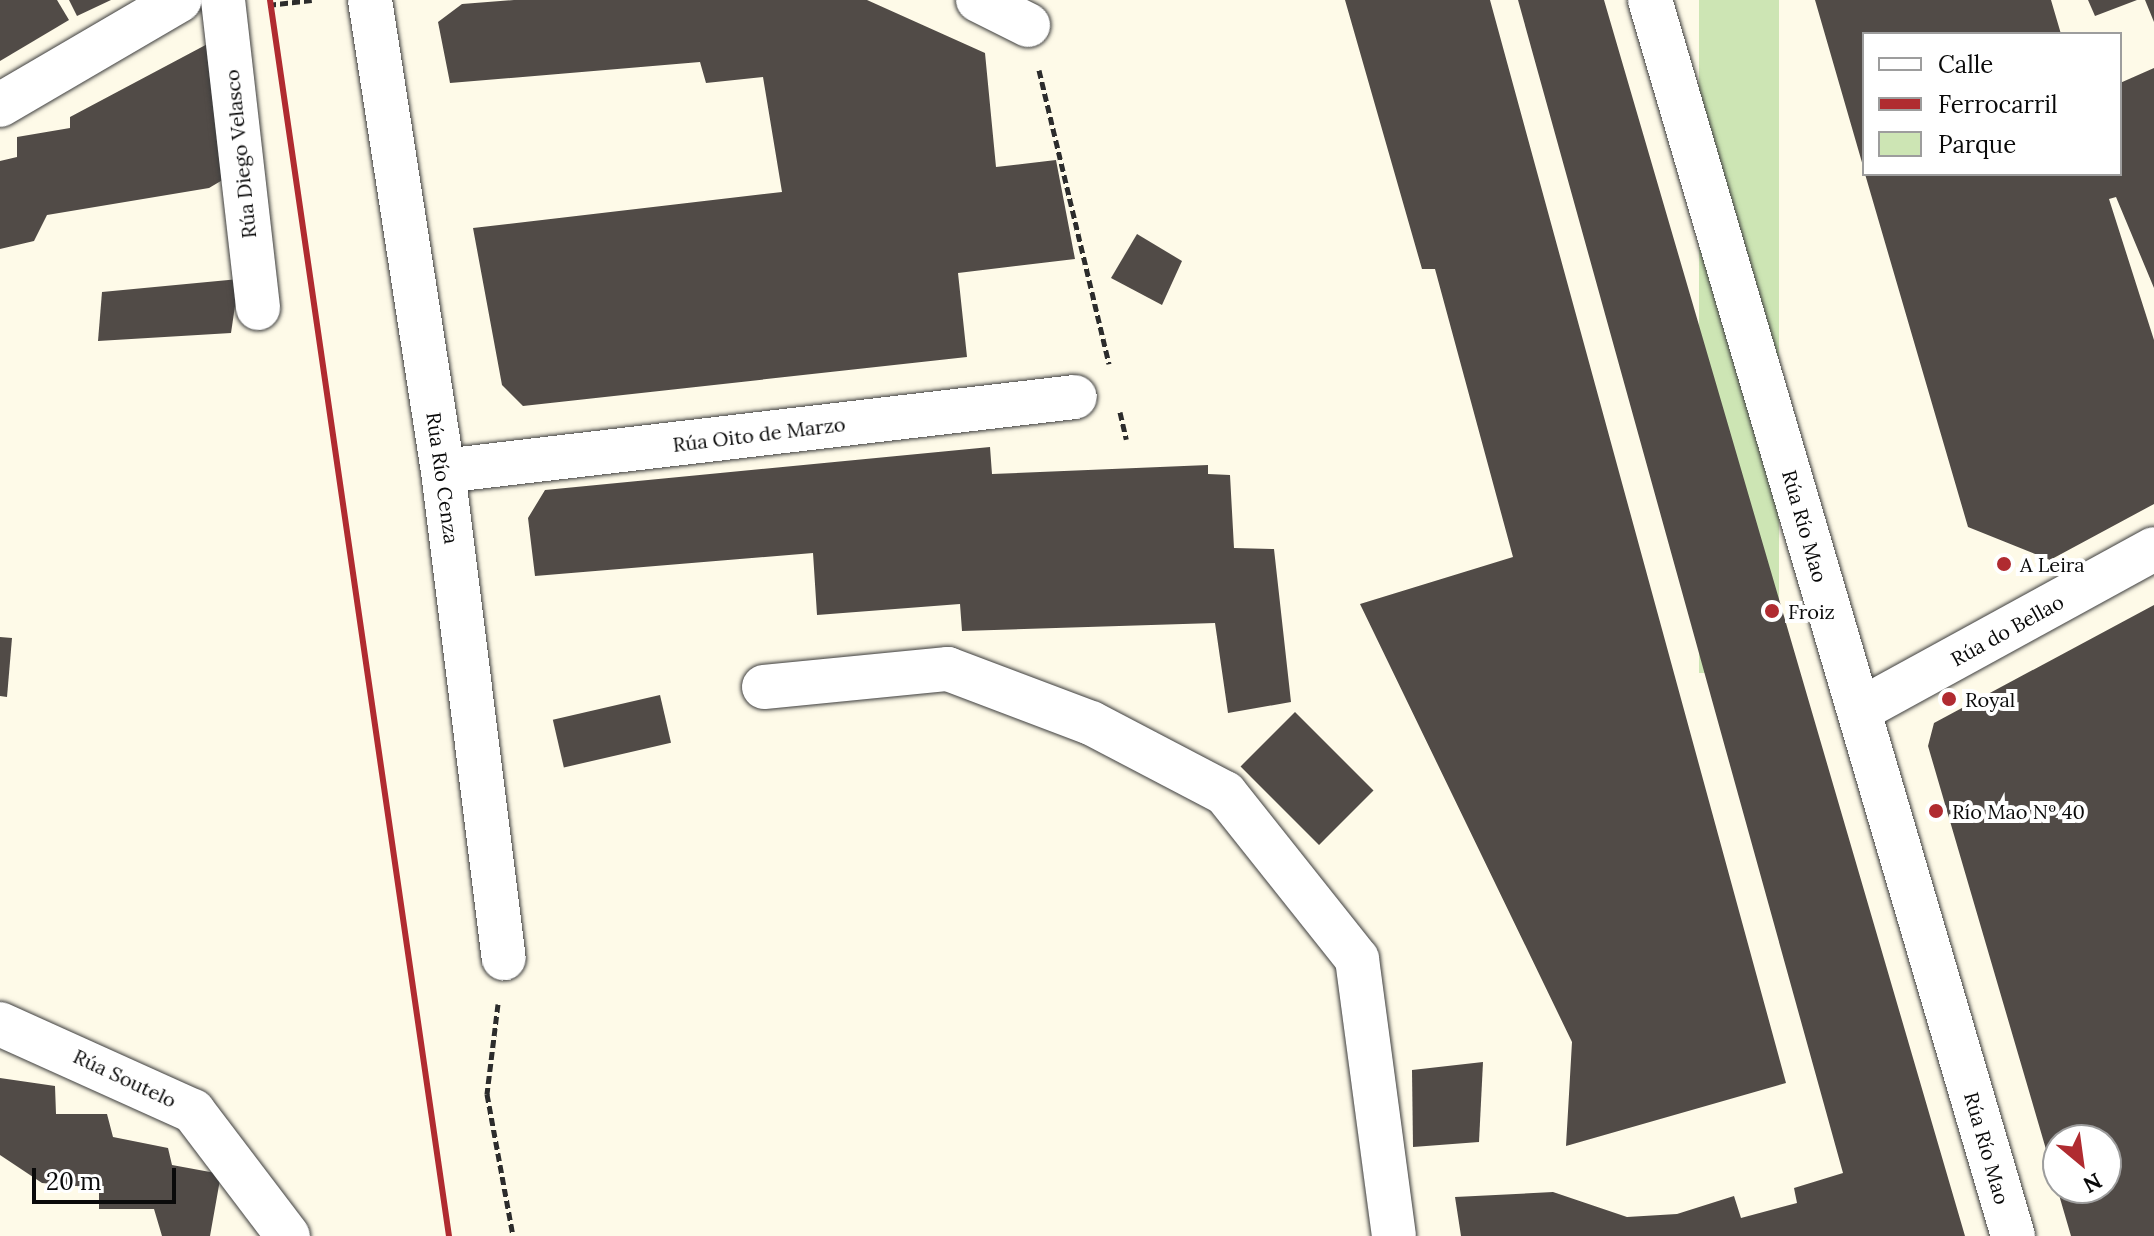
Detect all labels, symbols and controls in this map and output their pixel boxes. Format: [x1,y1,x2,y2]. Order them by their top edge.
legend [1862,32,2122,176]
text: Calle [1938,49,1993,80]
street label: Rúa Diego Velasco [219,68,261,240]
text: Ferrocarril [1938,89,2058,120]
text: Parque [1938,129,2016,160]
street label: Rúa Río Cenza [422,411,464,545]
street label: Rúa Oito de Marzo [671,412,847,456]
street label: Rúa Río Mao [1778,467,1832,585]
place label: A Leira [2020,552,2085,576]
marker: A Leira [1995,555,2013,573]
street label: Rúa do Bellao [1946,589,2068,671]
place label: Froiz [1788,599,1835,623]
marker: Froiz [1763,602,1781,620]
place label: Royal [1965,687,2015,711]
marker: Royal [1940,690,1958,708]
place label: Río Mao Nº 40 [1952,799,2085,823]
marker: Río Mao Nº 40 [1927,802,1945,820]
street label: Rúa Soutelo [70,1044,180,1112]
street label: Rúa Río Mao [1960,1089,2014,1207]
north arrow [2042,1124,2122,1204]
scale bar [36,1152,180,1202]
text: 20 m [46,1166,102,1197]
text: N [2078,1167,2107,1200]

